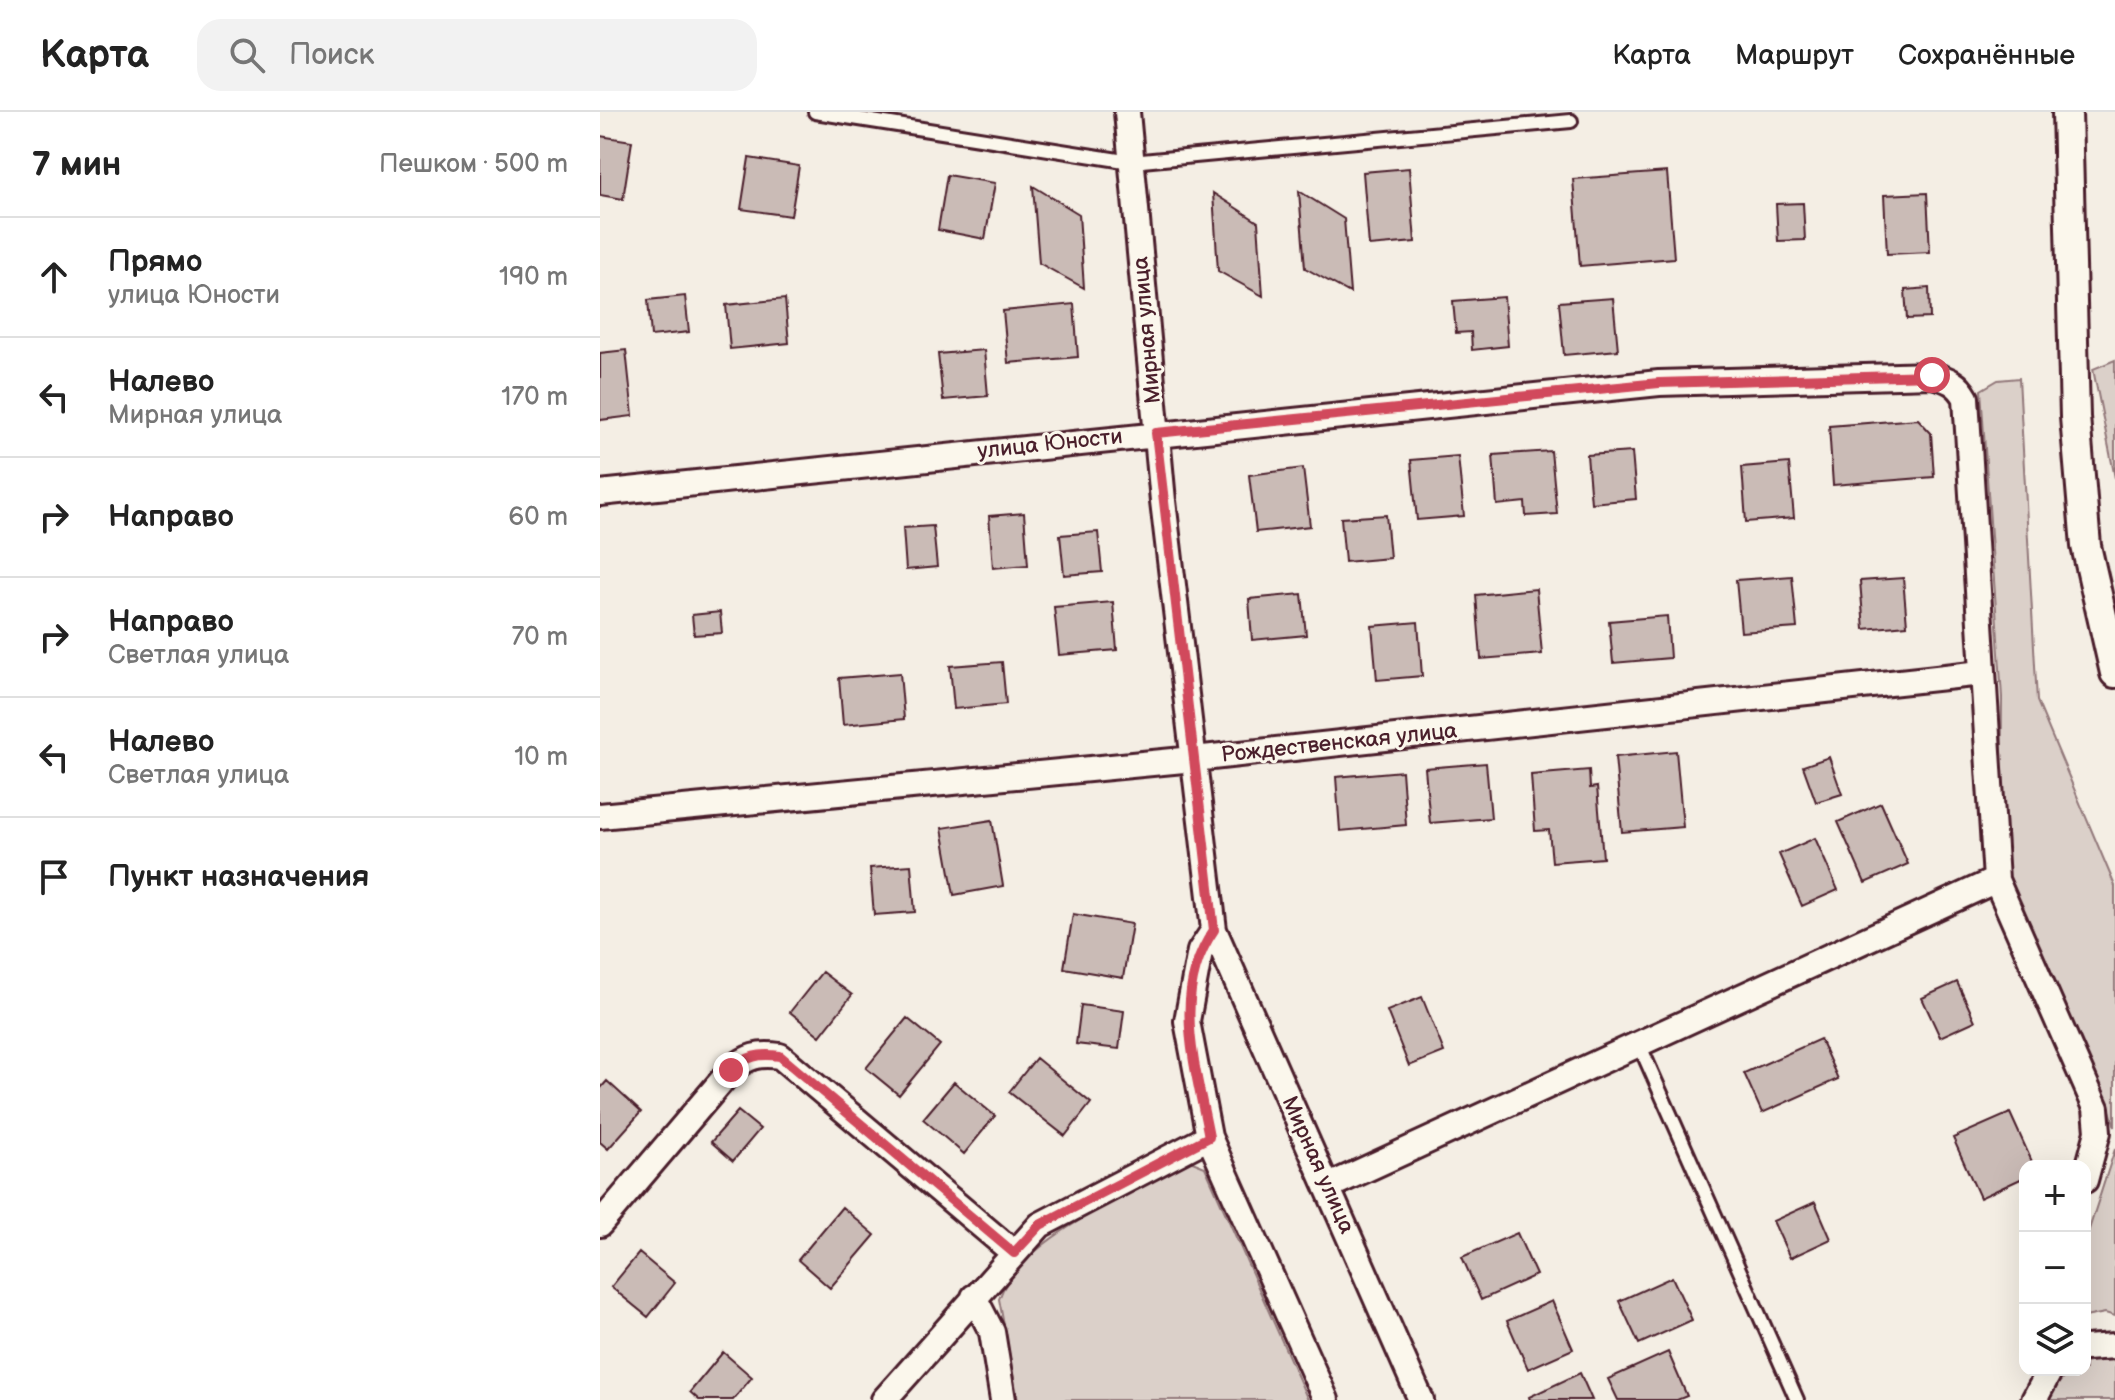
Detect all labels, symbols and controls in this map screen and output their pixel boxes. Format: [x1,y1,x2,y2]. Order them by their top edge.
search box [197,19,757,91]
text: Карта [40,33,149,78]
icon: search [225,33,269,77]
text: Поиск [289,37,375,73]
text: Карта [1612,39,1691,72]
text: Маршрут [1735,39,1854,72]
text: Сохранённые [1898,39,2075,72]
text: 7 мин [32,144,121,185]
text: Пешком · 500 m [379,149,568,180]
text: Прямо [108,244,202,280]
icon: ahead [32,255,76,299]
street label: Мирная улица [1127,255,1167,405]
text: 190 m [499,262,568,293]
text: улица Юности [108,280,280,311]
route start [1914,357,1950,393]
text: Налево [108,364,214,400]
icon: left [32,375,76,419]
text: 170 m [501,382,568,413]
text: Мирная улица [108,400,282,431]
street label: улица Юности [976,423,1124,465]
icon: right [32,495,76,539]
text: Направо [108,499,234,535]
text: 60 m [508,502,568,533]
text: Направо [108,604,234,640]
icon: right [32,615,76,659]
text: 70 m [511,622,568,653]
text: Светлая улица [108,640,289,671]
street label: Рождественская улица [1220,717,1458,769]
text: Налево [108,724,214,760]
icon: left [32,735,76,779]
text: 10 m [514,742,568,773]
text: Светлая улица [108,760,289,791]
icon: arrive [32,855,76,899]
text: Пункт назначения [108,859,369,895]
route end [713,1052,749,1088]
street label: Мирная улица [1276,1092,1360,1238]
map controls [2019,1160,2091,1376]
button: + [2019,1160,2091,1232]
button: − [2019,1232,2091,1304]
button: layers [2019,1304,2091,1376]

